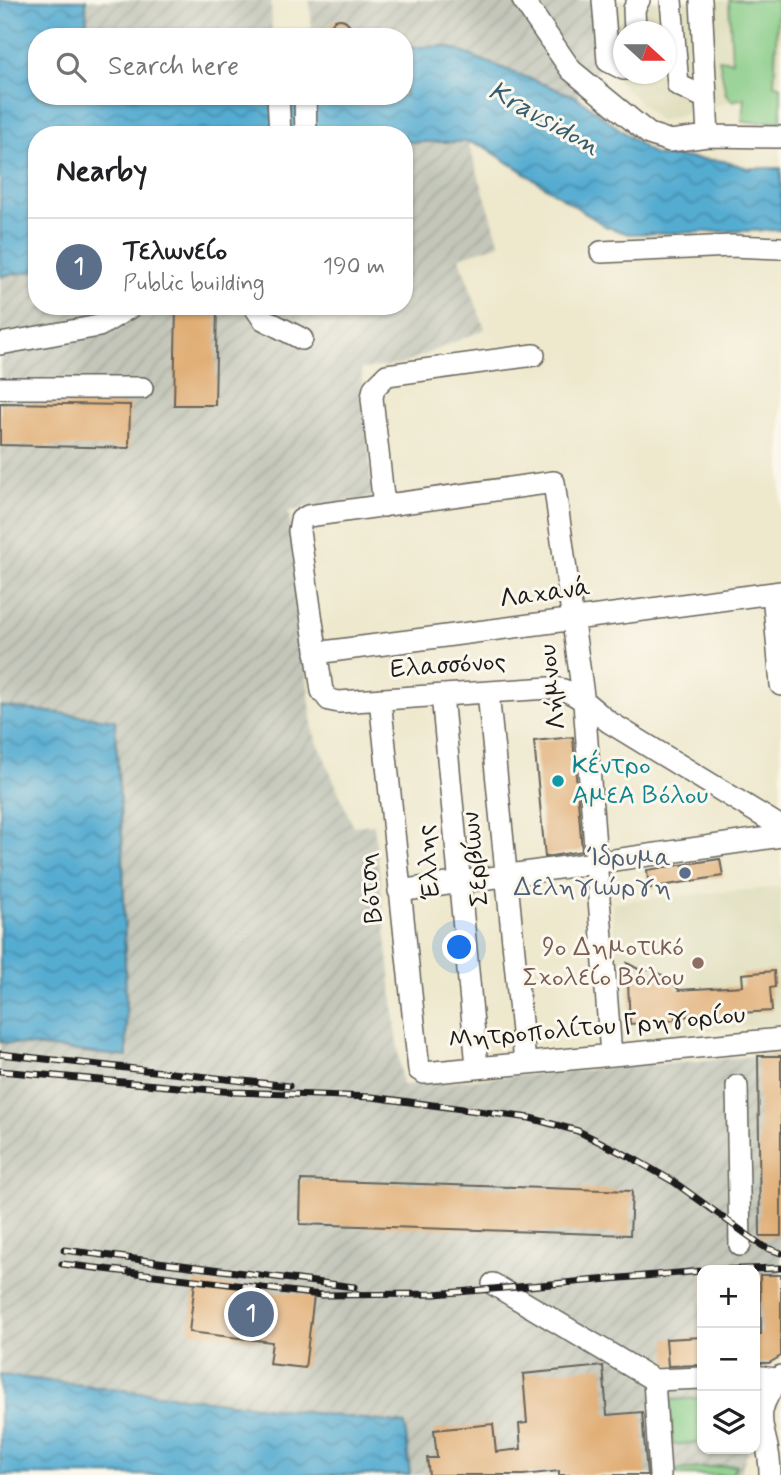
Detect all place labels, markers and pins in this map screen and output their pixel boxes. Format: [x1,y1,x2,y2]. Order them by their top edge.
place label: Κέντρο ΑμεΑ Βόλου [572,749,708,813]
marker: Κέντρο ΑμεΑ Βόλου [550,773,566,789]
place label: Ίδρυμα Δεληγιώργη [514,841,671,905]
marker: Ίδρυμα Δεληγιώργη [677,865,693,881]
place label: 9ο Δημοτικό Σχολείο Βόλου [522,931,684,995]
marker: 9ο Δημοτικό Σχολείο Βόλου [690,955,706,971]
pin: 1 [228,1288,274,1340]

